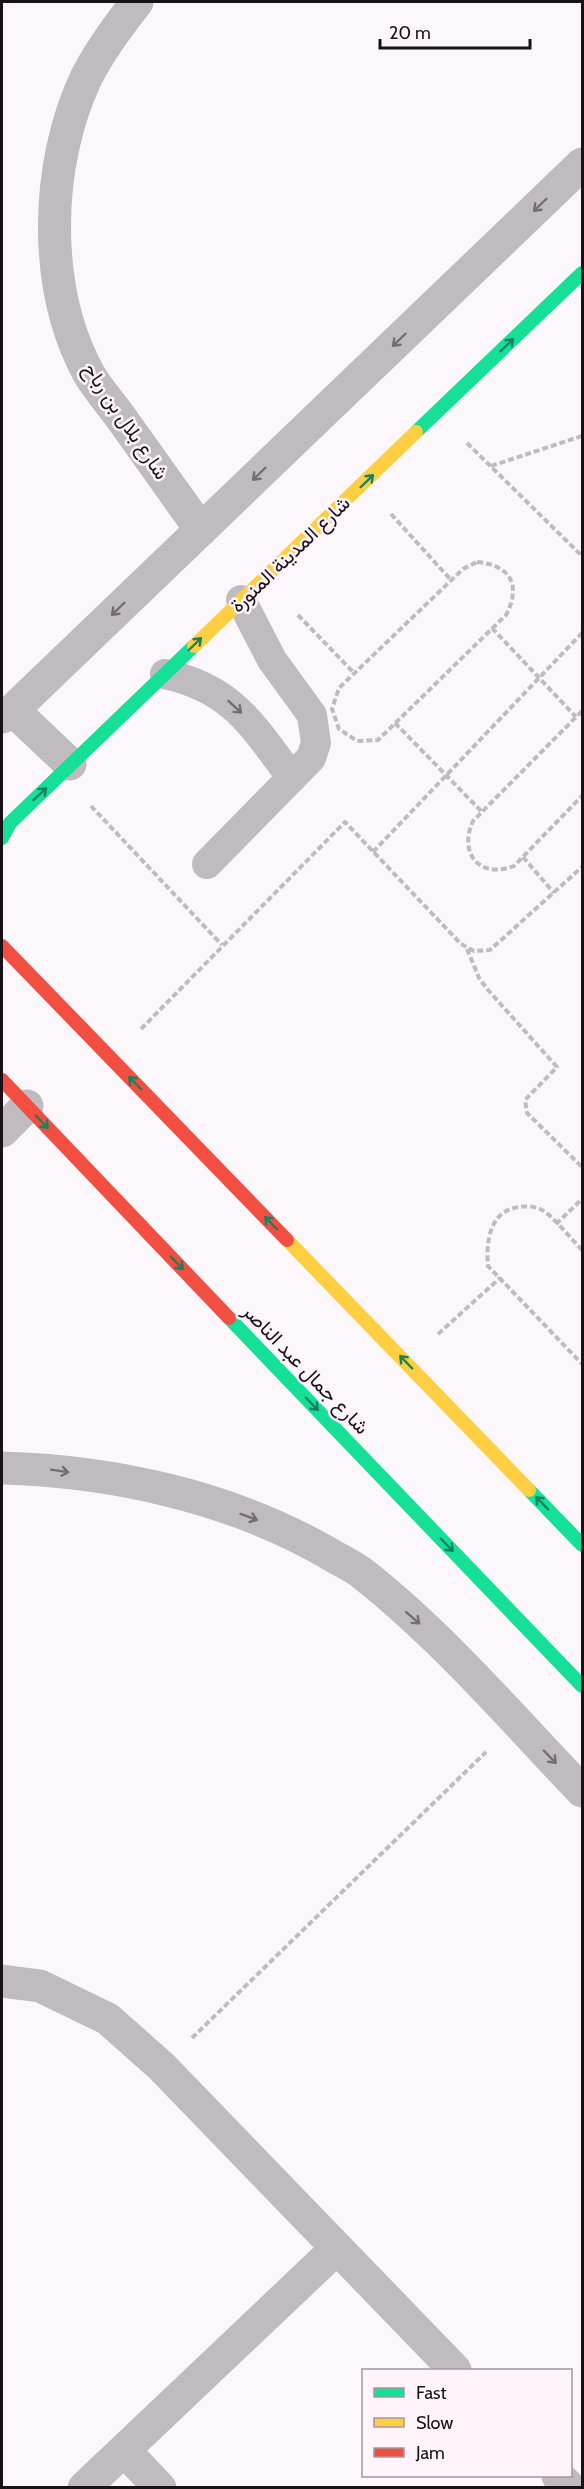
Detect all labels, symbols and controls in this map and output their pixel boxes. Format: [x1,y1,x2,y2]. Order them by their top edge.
scale bar [380,12,530,50]
text: 20 m [389,22,431,44]
one-way arrow [533,197,548,212]
one-way arrow [392,332,407,347]
one-way arrow [500,338,515,353]
street label: شارع بلال بن رباح [76,358,174,485]
one-way arrow [251,467,266,482]
one-way arrow [359,473,374,488]
street label: شارع المدينة المنورة [225,491,356,619]
one-way arrow [110,602,125,617]
one-way arrow [188,637,203,652]
one-way arrow [228,700,243,715]
one-way arrow [32,787,47,801]
one-way arrow [127,1075,142,1090]
one-way arrow [35,1115,49,1130]
one-way arrow [263,1215,278,1230]
one-way arrow [170,1255,184,1270]
street label: شارع جمال عبد الناصر [236,1298,374,1440]
one-way arrow [399,1355,414,1370]
one-way arrow [305,1396,319,1411]
one-way arrow [49,1465,69,1476]
one-way arrow [535,1495,549,1510]
one-way arrow [239,1512,258,1523]
one-way arrow [440,1537,454,1552]
one-way arrow [405,1611,420,1625]
one-way arrow [542,1749,556,1764]
legend [362,2369,572,2477]
text: Fast [416,2382,447,2404]
text: Slow [416,2412,453,2434]
text: Jam [415,2442,445,2464]

